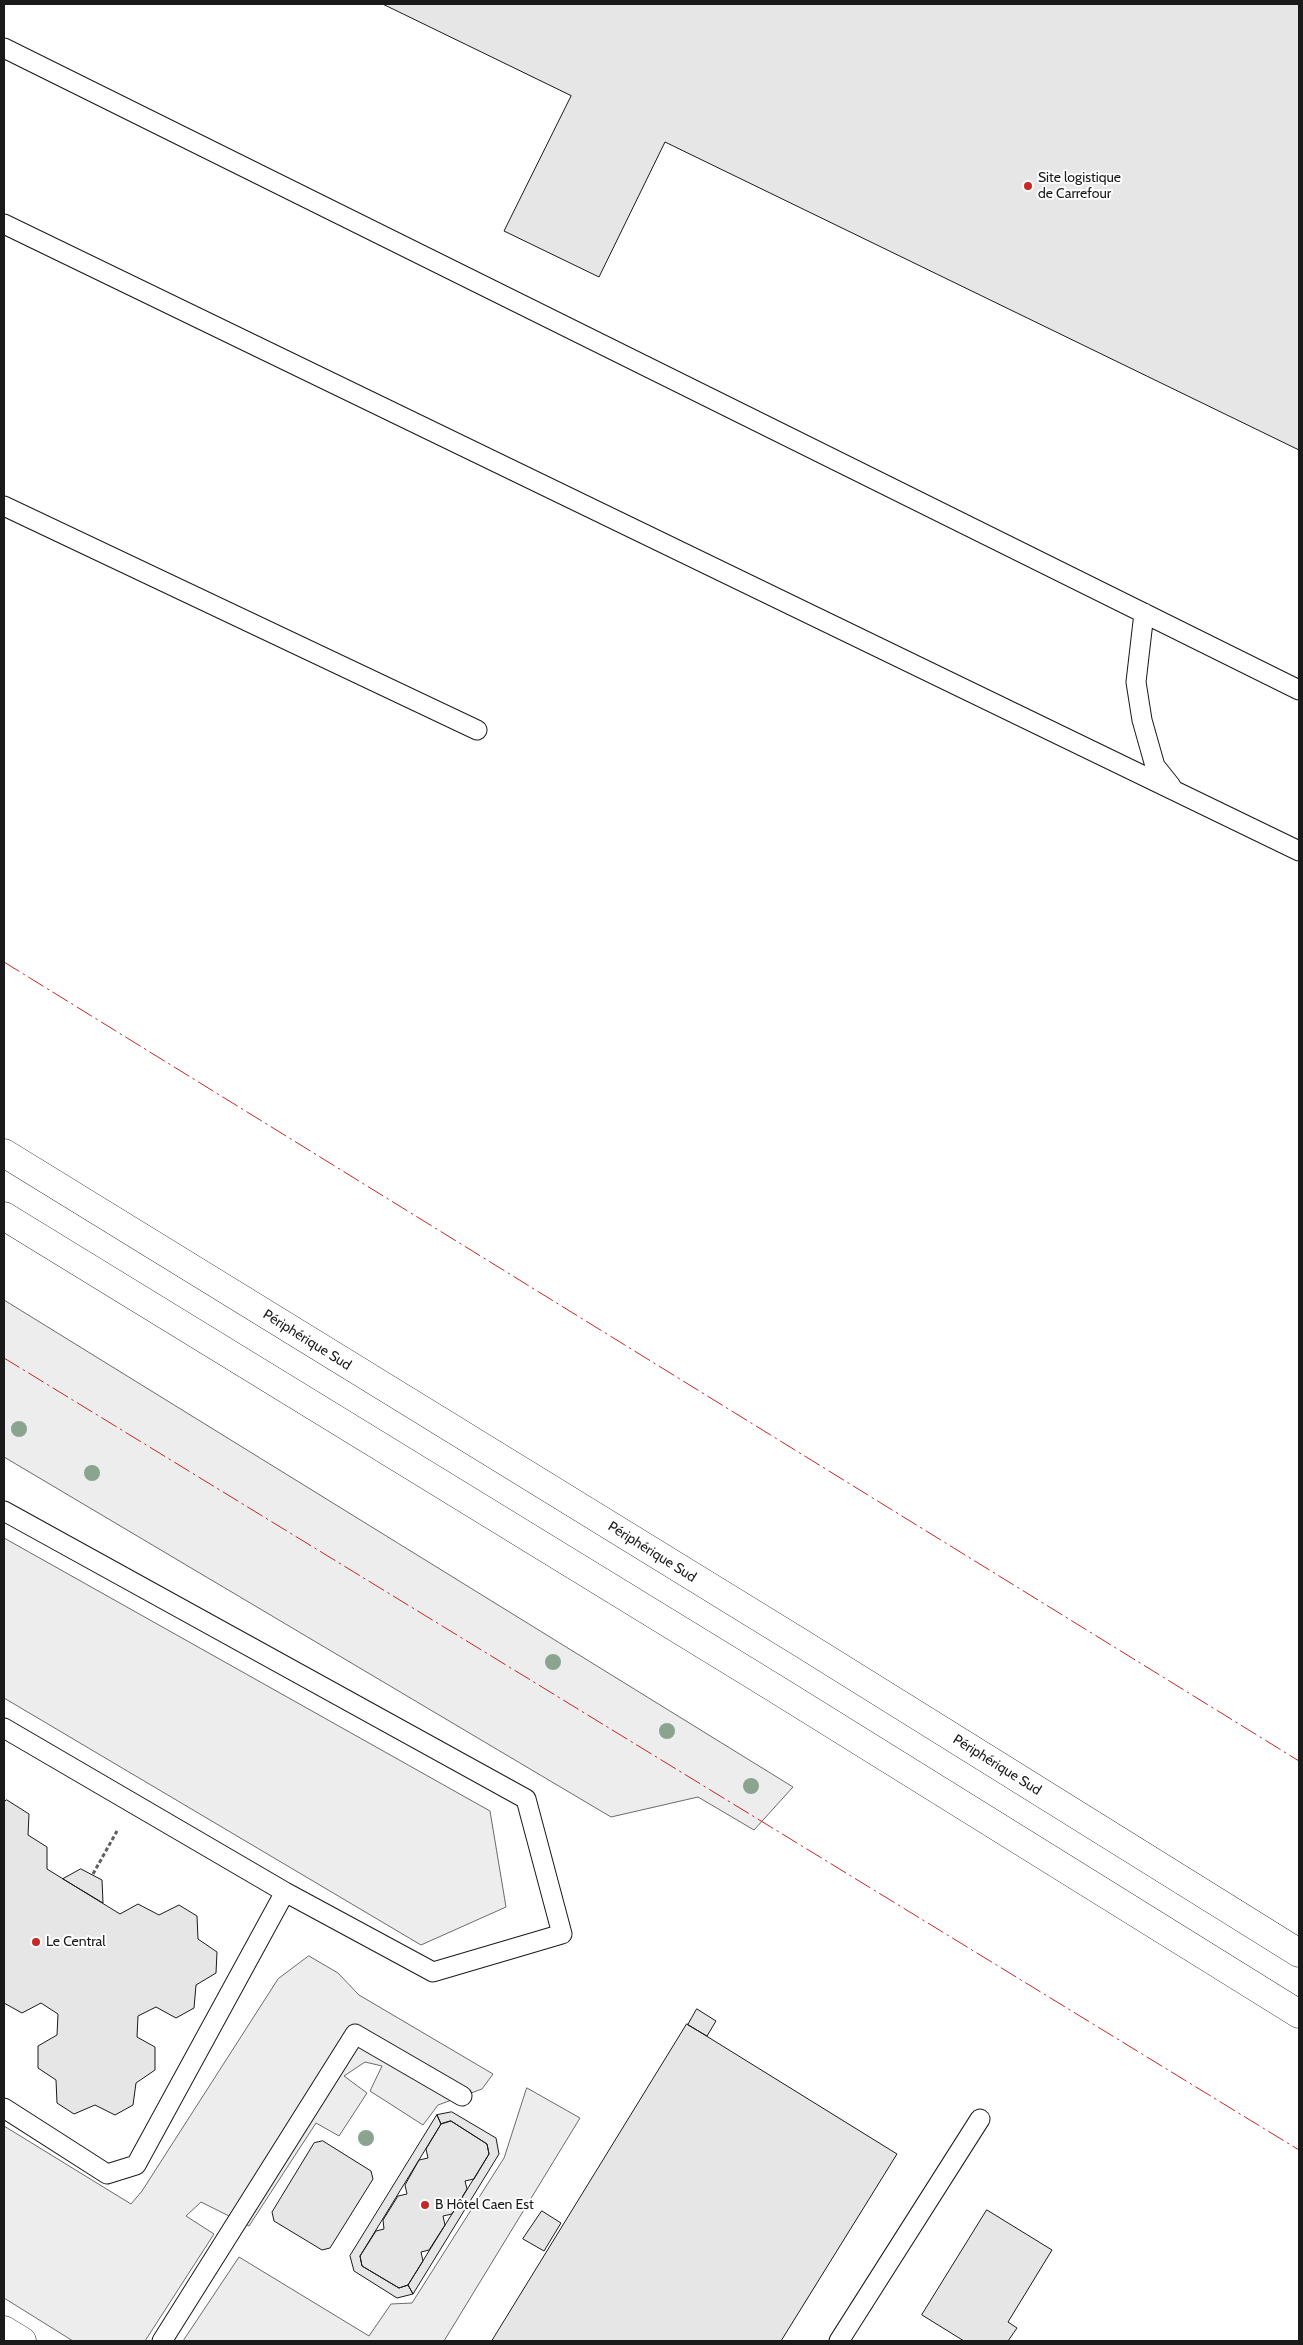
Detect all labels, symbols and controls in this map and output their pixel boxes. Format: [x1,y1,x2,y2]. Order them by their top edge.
place label: Site logistique de Carrefour [1038,170,1121,202]
marker: Site logistique de Carrefour [1022,180,1034,192]
street label: Périphérique Sud [260,1306,354,1374]
street label: Périphérique Sud [605,1518,699,1586]
street label: Périphérique Sud [950,1731,1044,1799]
place label: Le Central [46,1934,106,1950]
marker: Le Central [30,1936,42,1948]
place label: B Hôtel Caen Est [435,2197,534,2213]
marker: B Hôtel Caen Est [419,2199,431,2211]

